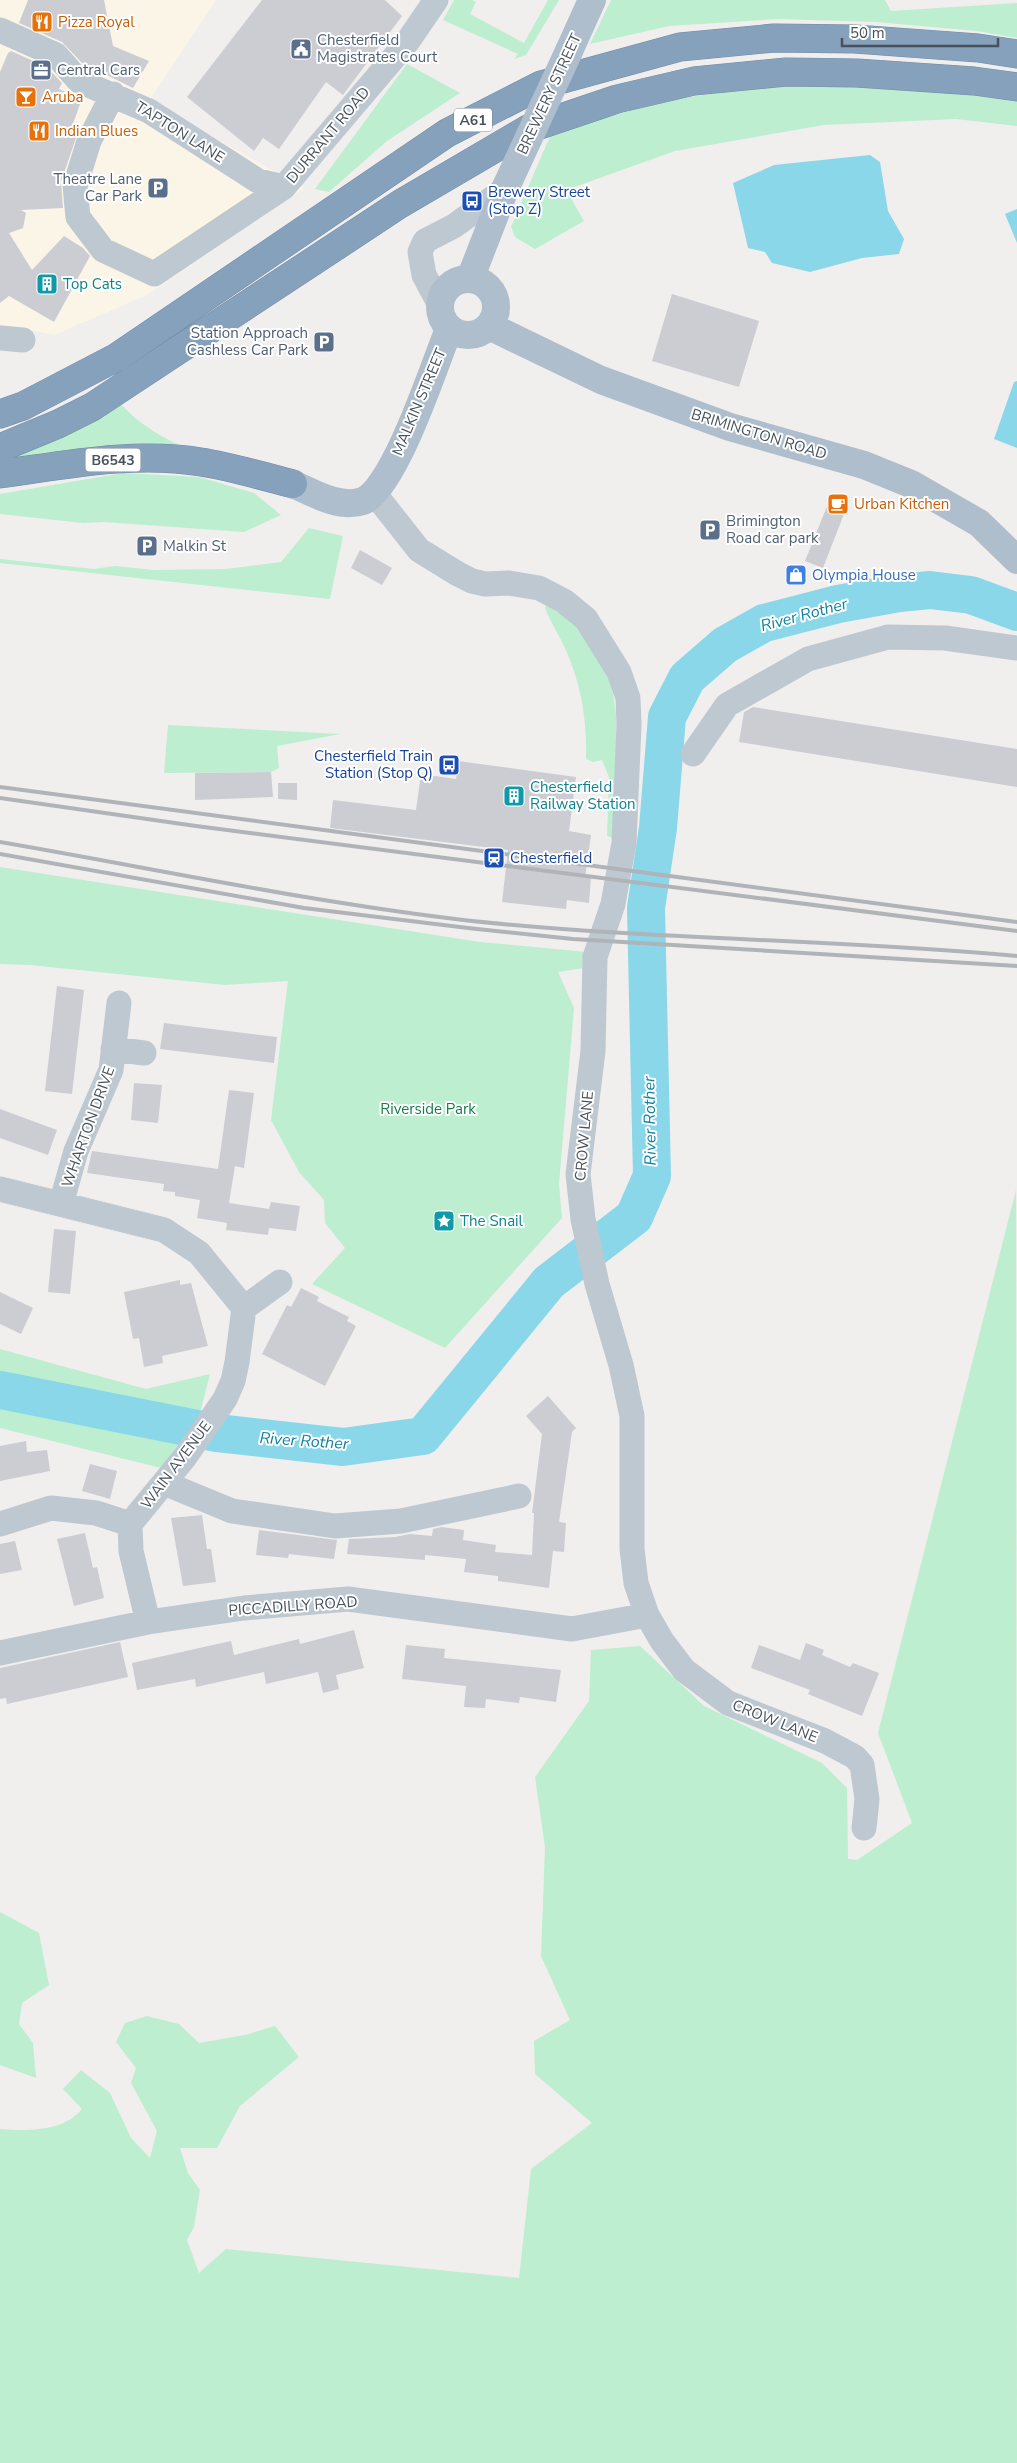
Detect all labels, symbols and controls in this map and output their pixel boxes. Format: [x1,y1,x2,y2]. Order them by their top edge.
restaurant icon: Pizza Royal [30,10,54,34]
place label: Pizza Royal [58,12,135,32]
scale bar [842,15,998,47]
text: 50 m [850,23,885,43]
place label: Chesterfield Magistrates Court [317,30,438,67]
street label: BREWERY STREET [512,30,586,158]
public building icon: Chesterfield Magistrates Court [289,37,313,61]
office icon: Central Cars [29,58,53,82]
place label: Central Cars [57,60,140,80]
street label: DURRANT ROAD [282,83,374,187]
bar icon: Aruba [14,85,38,109]
place label: Aruba [42,87,83,107]
street label: TAPTON LANE [132,97,228,167]
road number: A61 [454,108,492,132]
restaurant icon: Indian Blues [27,119,51,143]
place label: Indian Blues [55,121,138,141]
place label: Theatre Lane Car Park [54,169,142,206]
parking icon: Theatre Lane Car Park [146,176,170,200]
place label: Brewery Street (Stop Z) [488,182,591,219]
bus stop icon: Brewery Street (Stop Z) [460,189,484,213]
building icon: Top Cats [35,272,59,296]
place label: Top Cats [63,274,122,294]
place label: Station Approach Cashless Car Park [187,323,308,360]
parking icon: Station Approach Cashless Car Park [312,330,336,354]
street label: MALKIN STREET [387,345,451,459]
street label: BRIMINGTON ROAD [689,404,829,464]
road number: B6543 [86,448,140,472]
cafe icon: Urban Kitchen [826,492,850,516]
place label: Urban Kitchen [854,494,949,514]
place label: Brimington Road car park [726,511,819,548]
parking icon: Brimington Road car park [698,518,722,542]
parking icon: Malkin St [135,534,159,558]
place label: Malkin St [163,536,227,556]
shop icon: Olympia House [784,563,808,587]
place label: Olympia House [812,565,916,585]
water label: River Rother [758,593,851,637]
place label: Chesterfield Train Station (Stop Q) [314,746,433,783]
bus stop icon: Chesterfield Train Station (Stop Q) [437,753,461,777]
place label: Chesterfield Railway Station [530,777,636,814]
building icon: Chesterfield Railway Station [502,784,526,808]
station icon: Chesterfield [482,846,506,870]
place label: Chesterfield [510,848,592,868]
street label: WHARTON DRIVE [57,1064,119,1190]
water label: River Rother [638,1075,662,1166]
street label: CROW LANE [570,1090,598,1182]
park label: Riverside Park [380,1099,476,1119]
place icon: The Snail [432,1209,456,1233]
place label: The Snail [460,1211,524,1231]
street label: WAIN AVENUE [136,1417,216,1513]
water label: River Rother [259,1427,351,1455]
street label: PICCADILLY ROAD [228,1592,358,1620]
street label: CROW LANE [729,1695,821,1747]

